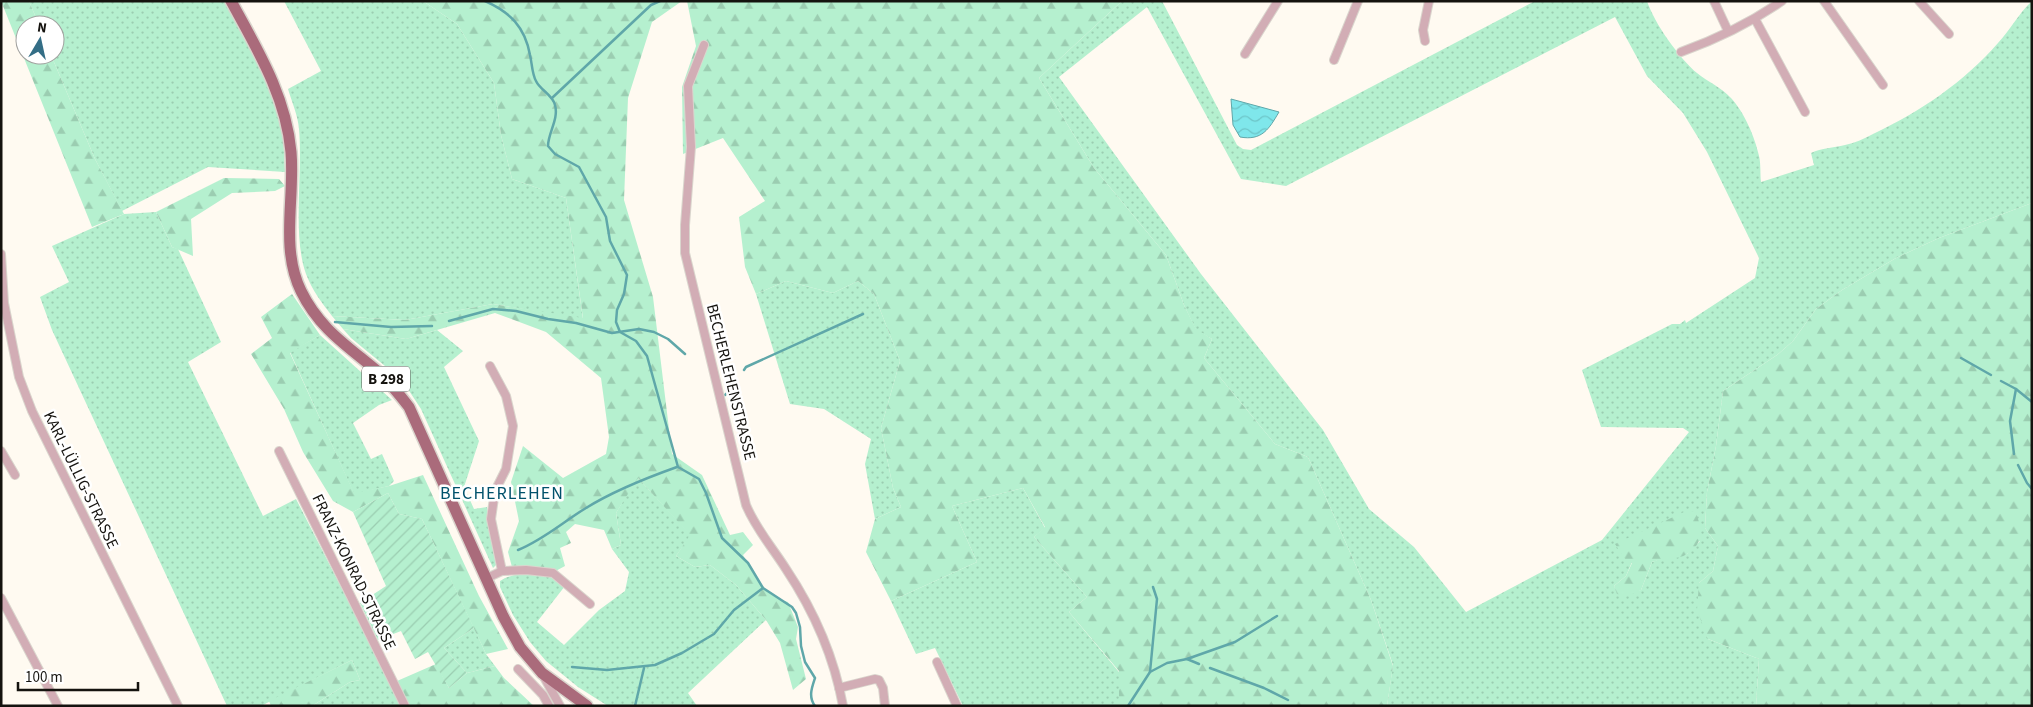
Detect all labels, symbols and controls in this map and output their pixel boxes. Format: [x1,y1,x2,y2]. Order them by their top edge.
north arrow [15,15,65,65]
text: N [36,18,48,39]
street label: BECHERLEHENSTRASSE [701,302,761,462]
road number: B 298 [362,366,410,392]
street label: KARL-LÜLLIG-STRASSE [38,408,124,552]
district label: BECHERLEHEN [440,481,564,506]
street label: FRANZ-KONRAD-STRASSE [307,490,401,654]
scale bar [18,660,138,692]
text: 100 m [25,667,63,688]

